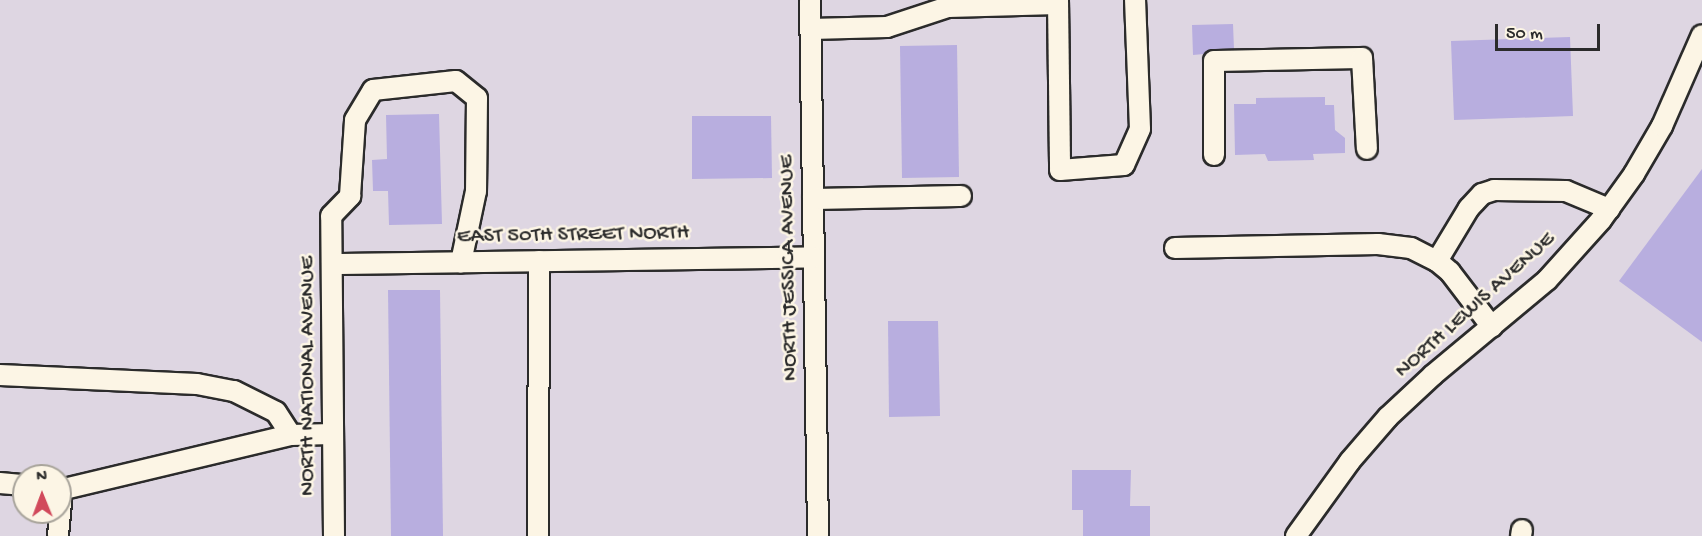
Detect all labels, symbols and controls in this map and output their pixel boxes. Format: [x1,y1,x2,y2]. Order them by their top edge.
scale bar [1498,12,1603,50]
text: 50 m [1506,24,1543,45]
street label: NORTH JESSICA AVENUE [775,155,805,381]
street label: EAST 50TH STREET NORTH [457,221,689,251]
street label: NORTH LEWIS AVENUE [1391,227,1561,385]
street label: NORTH NATIONAL AVENUE [296,256,322,496]
north arrow [12,464,72,524]
text: N [36,468,47,487]

